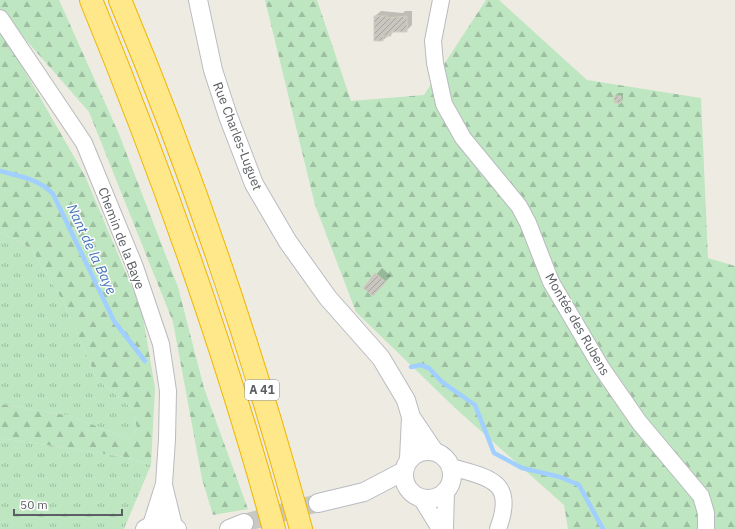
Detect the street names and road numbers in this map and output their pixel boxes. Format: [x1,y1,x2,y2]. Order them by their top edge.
street label: Rue Charles-Luguet [209,80,266,193]
street label: Chemin de la Baye [94,185,149,292]
street label: Montée des Rubens [541,270,614,378]
road number: A 41 [245,380,279,400]

